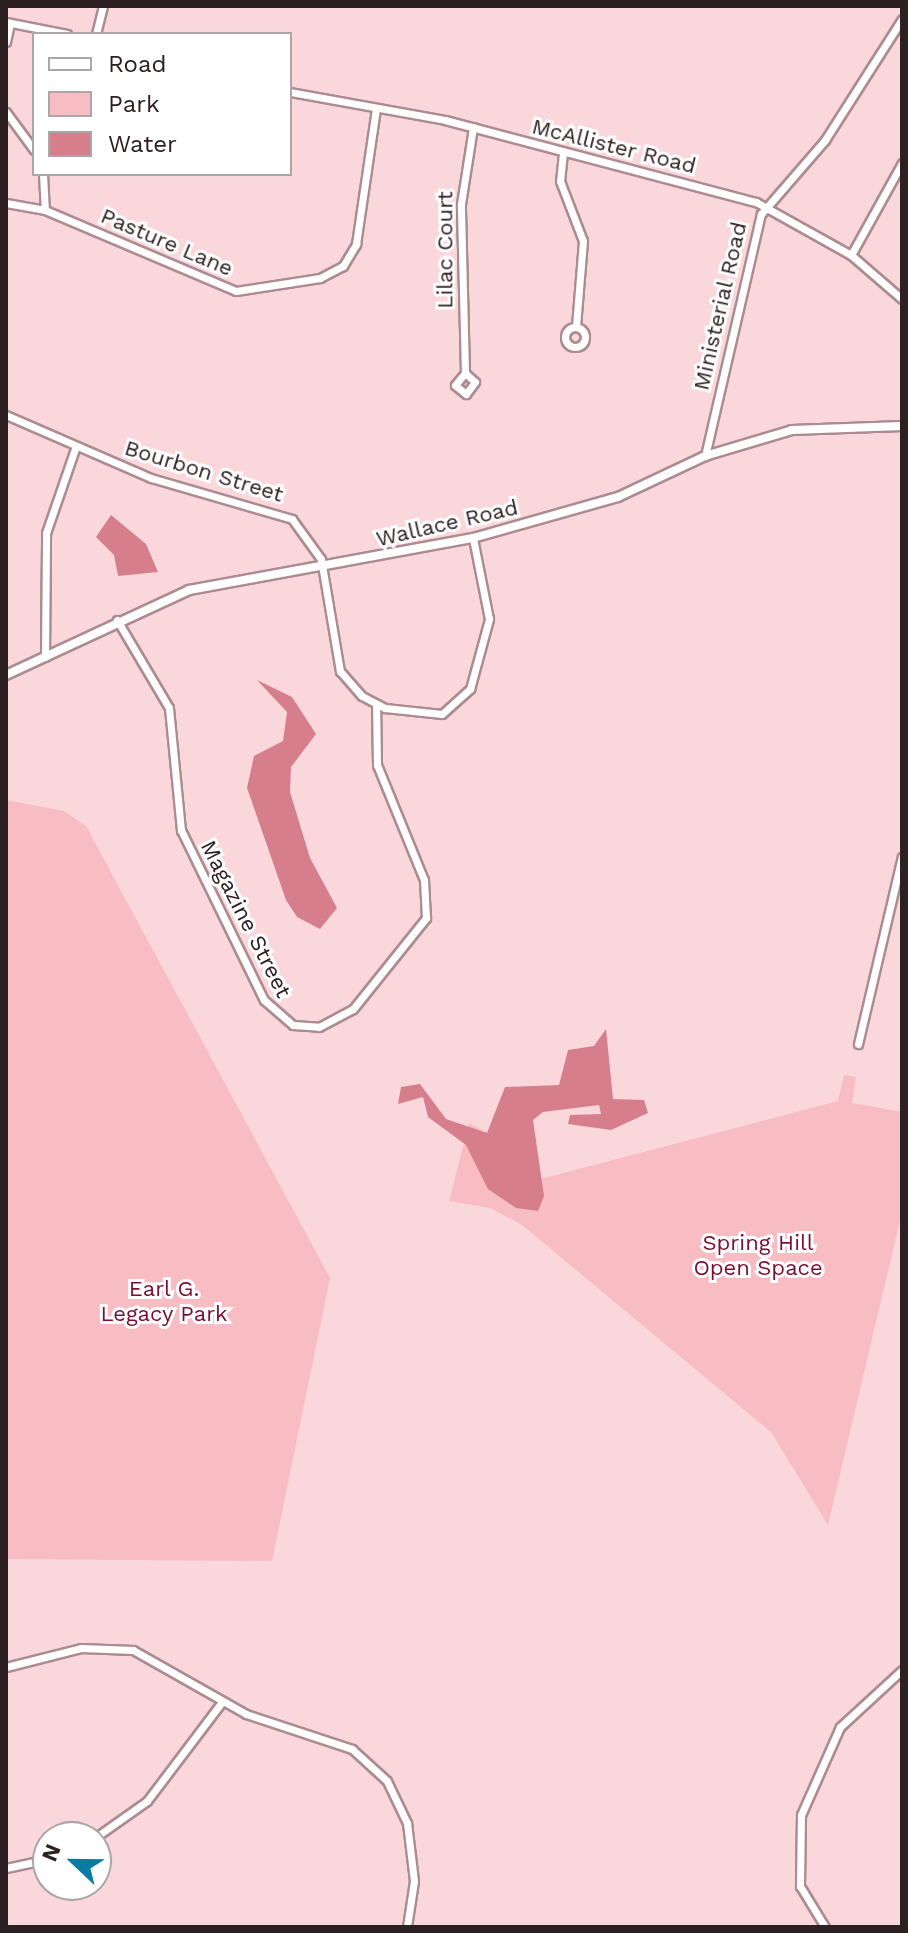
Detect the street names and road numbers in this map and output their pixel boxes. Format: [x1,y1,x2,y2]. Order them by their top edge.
street label: McAllister Road [529,113,699,179]
street label: Lilac Court [432,191,458,309]
street label: Pasture Lane [97,202,237,282]
street label: Ministerial Road [688,219,752,393]
street label: Bourbon Street [122,434,286,508]
street label: Wallace Road [373,494,521,552]
street label: Magazine Street [195,836,297,1002]

